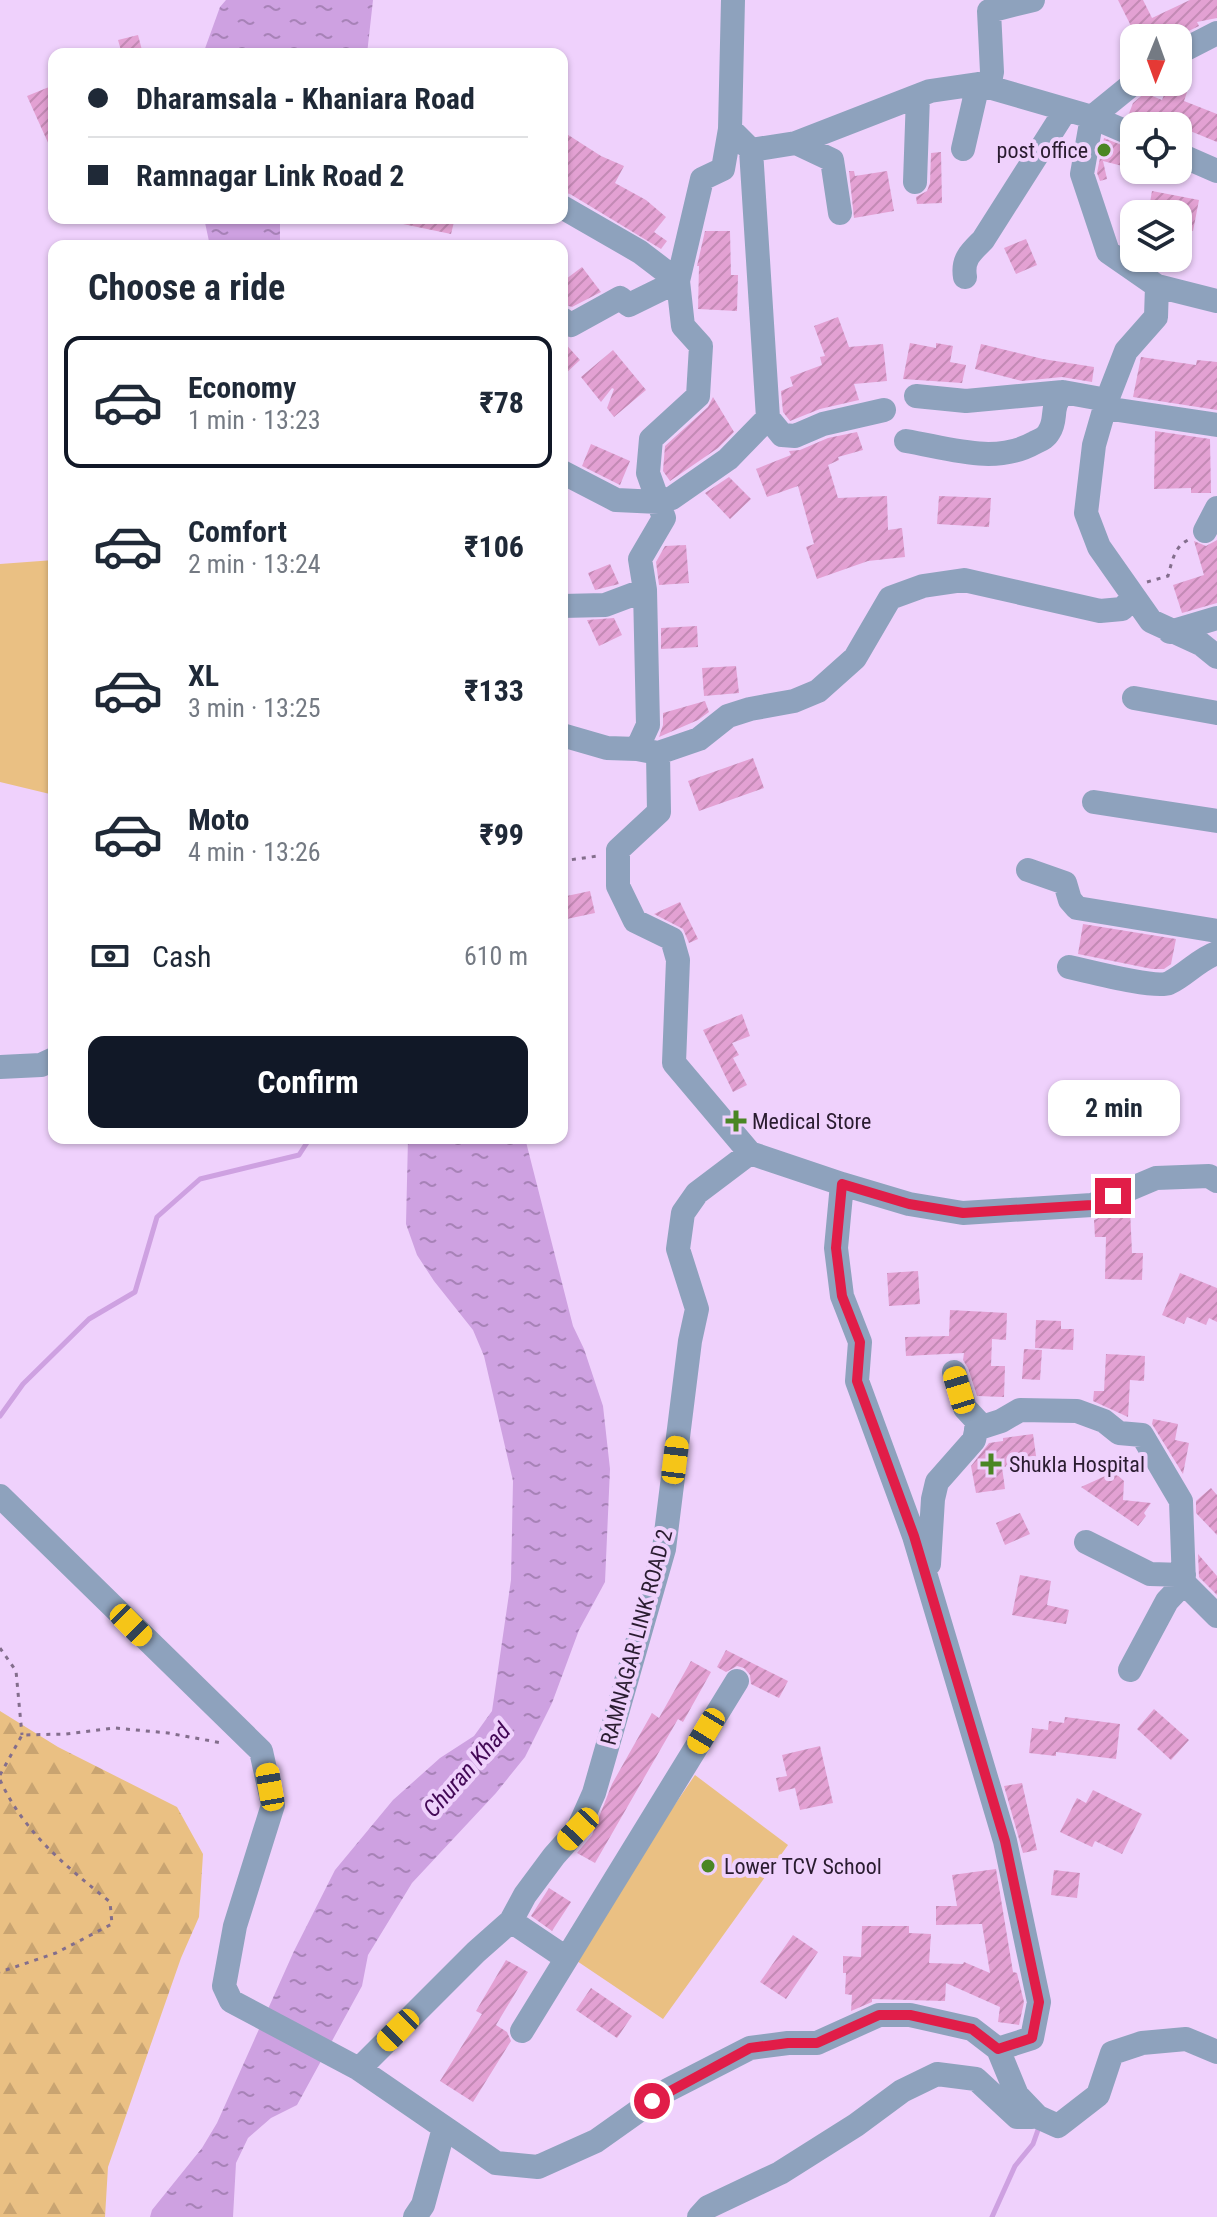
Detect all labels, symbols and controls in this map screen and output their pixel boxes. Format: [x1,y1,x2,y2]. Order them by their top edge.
north arrow [1120,24,1192,96]
map controls [1120,24,1192,272]
text: Dharamsala - Khaniara Road [136,81,475,116]
button: locate [1120,112,1192,184]
place label: post office [997,138,1088,163]
marker: post office [1095,141,1113,159]
text: Ramnagar Link Road 2 [136,158,405,193]
button: layers [1120,200,1192,272]
text: Choose a ride [88,267,285,309]
icon: car [92,366,164,438]
text: Economy [188,370,296,405]
text: ₹78 [479,385,524,420]
text: 1 min · 13:23 [188,405,321,435]
icon: car [92,510,164,582]
text: Comfort [188,514,287,549]
text: ₹106 [464,529,524,564]
text: 2 min · 13:24 [188,549,321,579]
icon: car [92,654,164,726]
text: XL [188,658,219,693]
text: ₹133 [464,673,524,708]
text: 3 min · 13:25 [188,693,321,723]
icon: car [92,798,164,870]
text: Moto [188,802,249,837]
text: ₹99 [479,817,524,852]
text: 4 min · 13:26 [188,837,321,867]
icon: cash [88,934,132,978]
text: Cash [152,939,212,974]
text: 610 m [464,941,528,971]
button: Confirm [88,1036,528,1128]
callout: 2 min [1047,1080,1179,1136]
text: 2 min [1085,1093,1143,1123]
place label: Medical Store [752,1109,871,1134]
marker: Medical Store [727,1112,745,1130]
route end [1095,1178,1131,1214]
car [941,1364,977,1416]
car [660,1435,690,1485]
place label: Shukla Hospital [1009,1452,1145,1477]
marker: Shukla Hospital [980,1453,1002,1475]
street label: RAMNAGAR LINK ROAD 2 [596,1527,677,1748]
car [106,1600,156,1650]
car [683,1704,729,1758]
water label: Churan Khad [418,1717,517,1823]
car [254,1761,286,1813]
car [553,1803,603,1855]
place label: Lower TCV School [724,1854,882,1879]
marker: Lower TCV School [699,1857,717,1875]
car [373,2005,423,2055]
route start [634,2083,670,2119]

